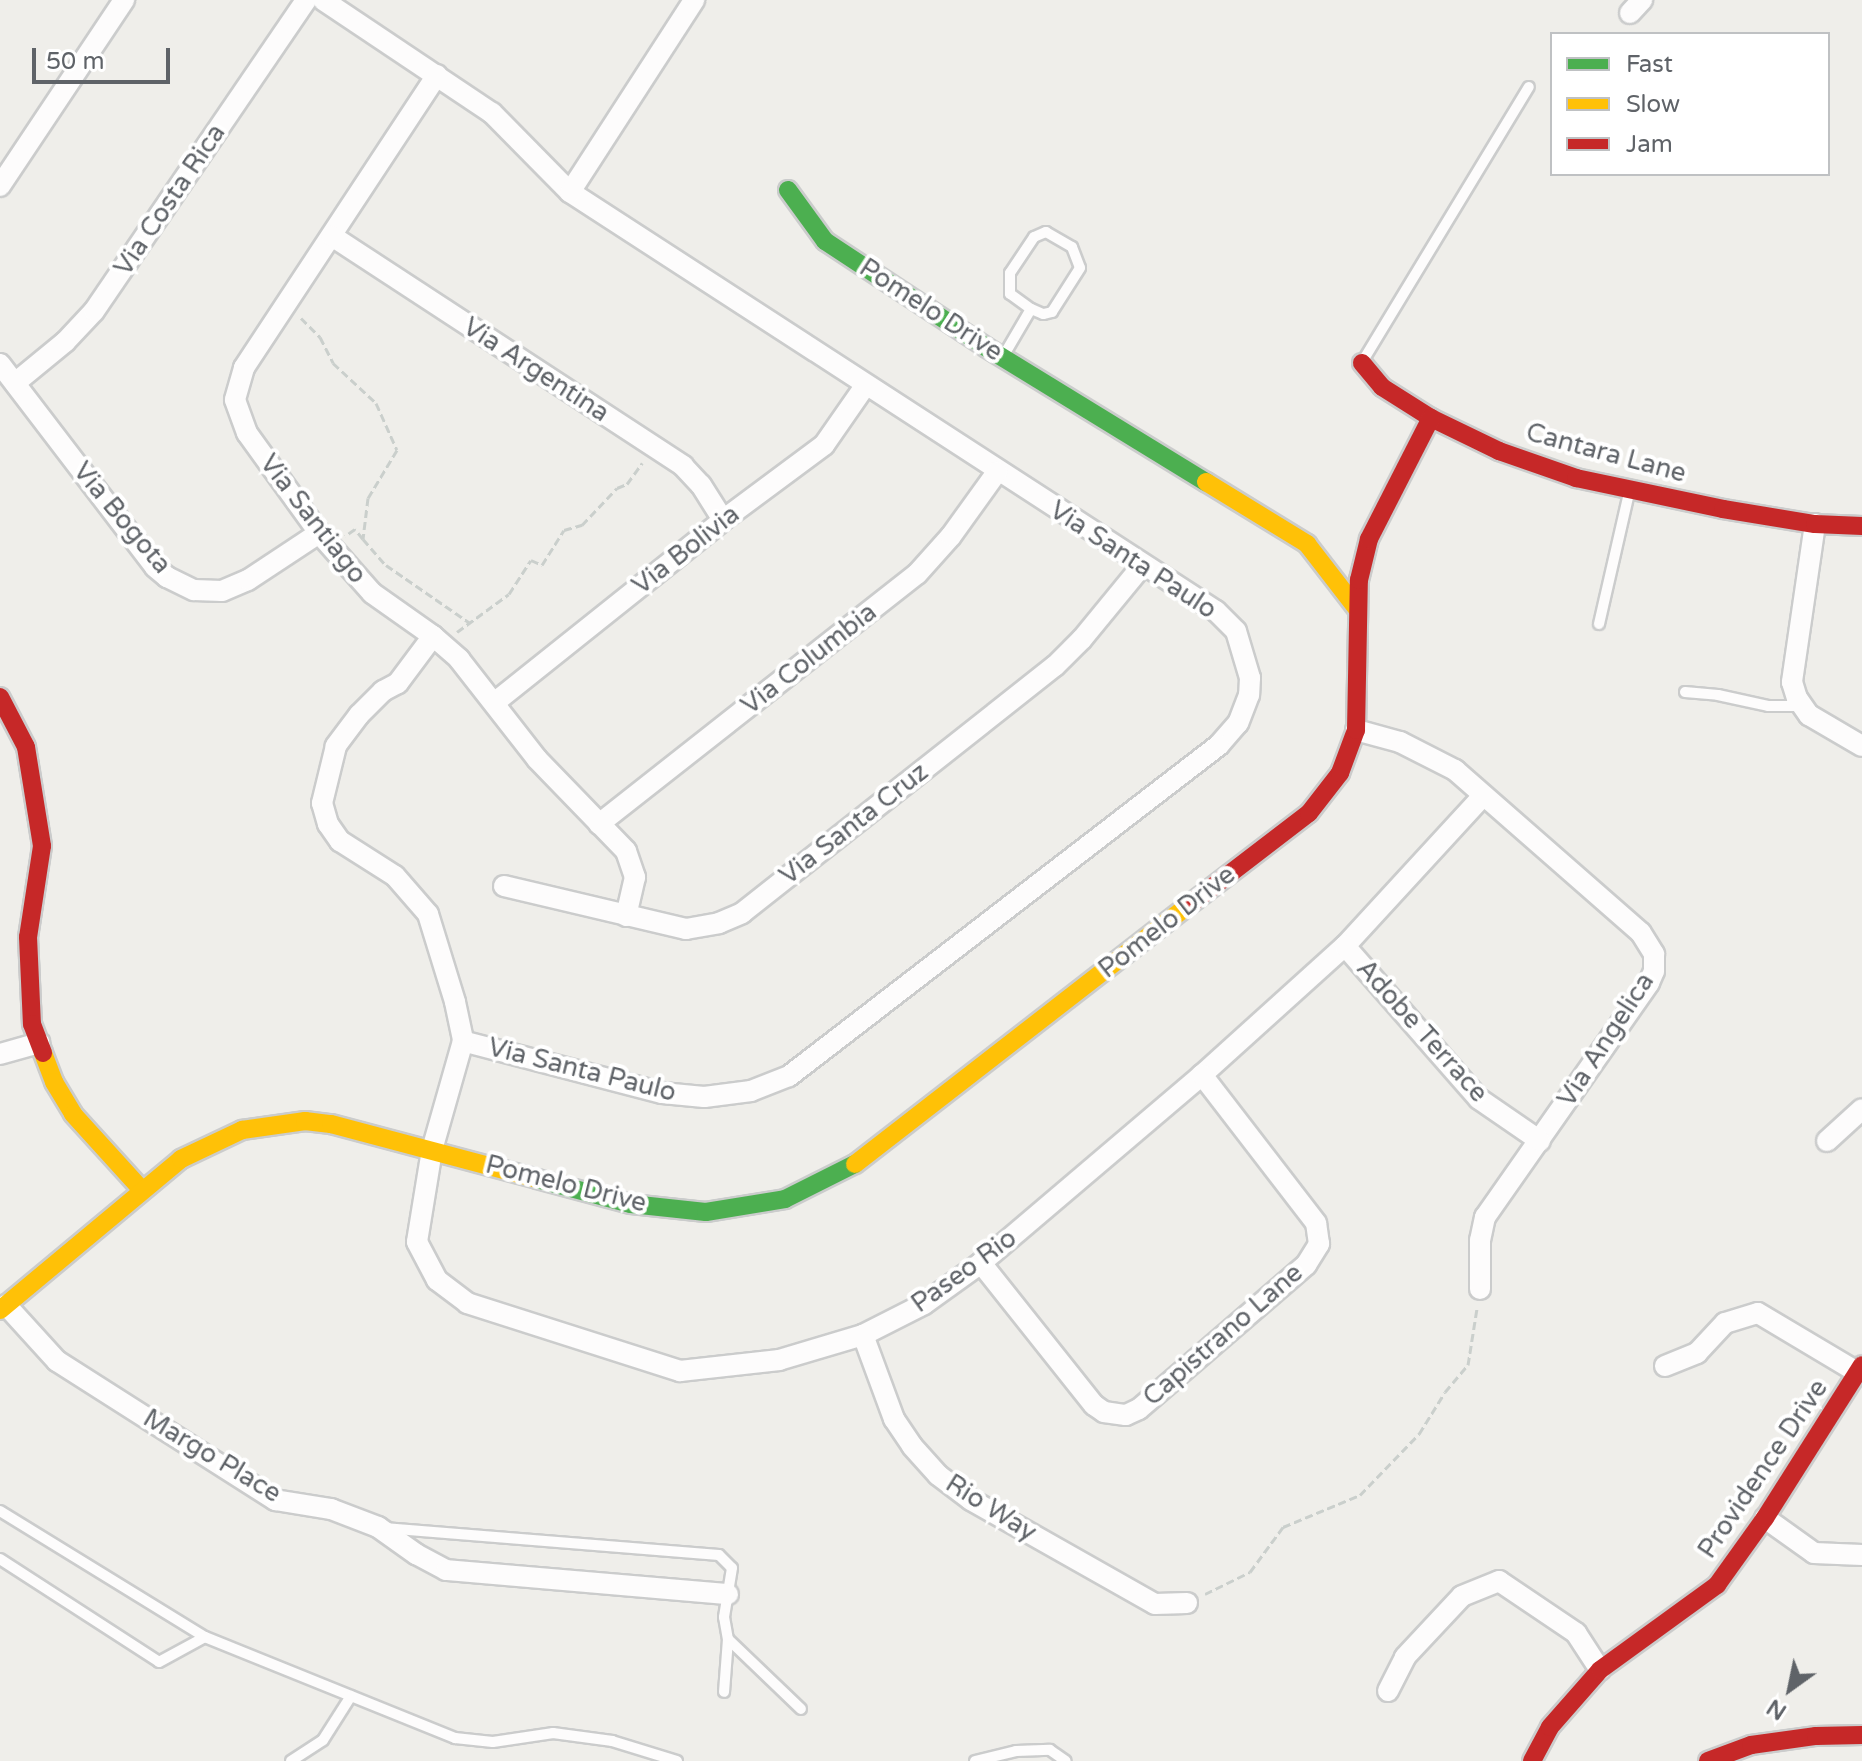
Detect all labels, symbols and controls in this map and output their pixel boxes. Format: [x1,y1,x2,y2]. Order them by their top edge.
scale bar [36,32,174,82]
legend [1550,32,1830,176]
text: 50 m [46,47,104,76]
text: Fast [1626,50,1673,79]
text: Slow [1626,90,1680,119]
street label: Via Costa Rica [108,118,232,282]
text: Jam [1626,130,1673,159]
street label: Pomelo Drive [853,252,1009,368]
street label: Via Argentina [457,311,615,429]
street label: Cantara Lane [1523,417,1689,489]
street label: Via Santiago [253,448,373,590]
street label: Via Bogota [66,456,178,580]
street label: Via Santa Paulo [1044,494,1222,626]
street label: Via Bolivia [626,499,746,601]
street label: Via Columbia [735,597,883,721]
street label: Via Santa Cruz [774,756,934,892]
street label: Pomelo Drive [1093,859,1241,985]
street label: Adobe Terrace [1350,953,1494,1109]
street label: Via Angelica [1551,967,1661,1113]
street label: Via Santa Paulo [485,1032,679,1108]
street label: Pomelo Drive [482,1149,650,1219]
street label: Paseo Rio [905,1223,1023,1319]
street label: Capistrano Lane [1137,1257,1309,1413]
street label: Providence Drive [1692,1374,1834,1564]
street label: Margo Place [137,1403,287,1509]
street label: Rio Way [940,1468,1042,1548]
north arrow [1750,1649,1830,1729]
text: N [1762,1693,1791,1725]

